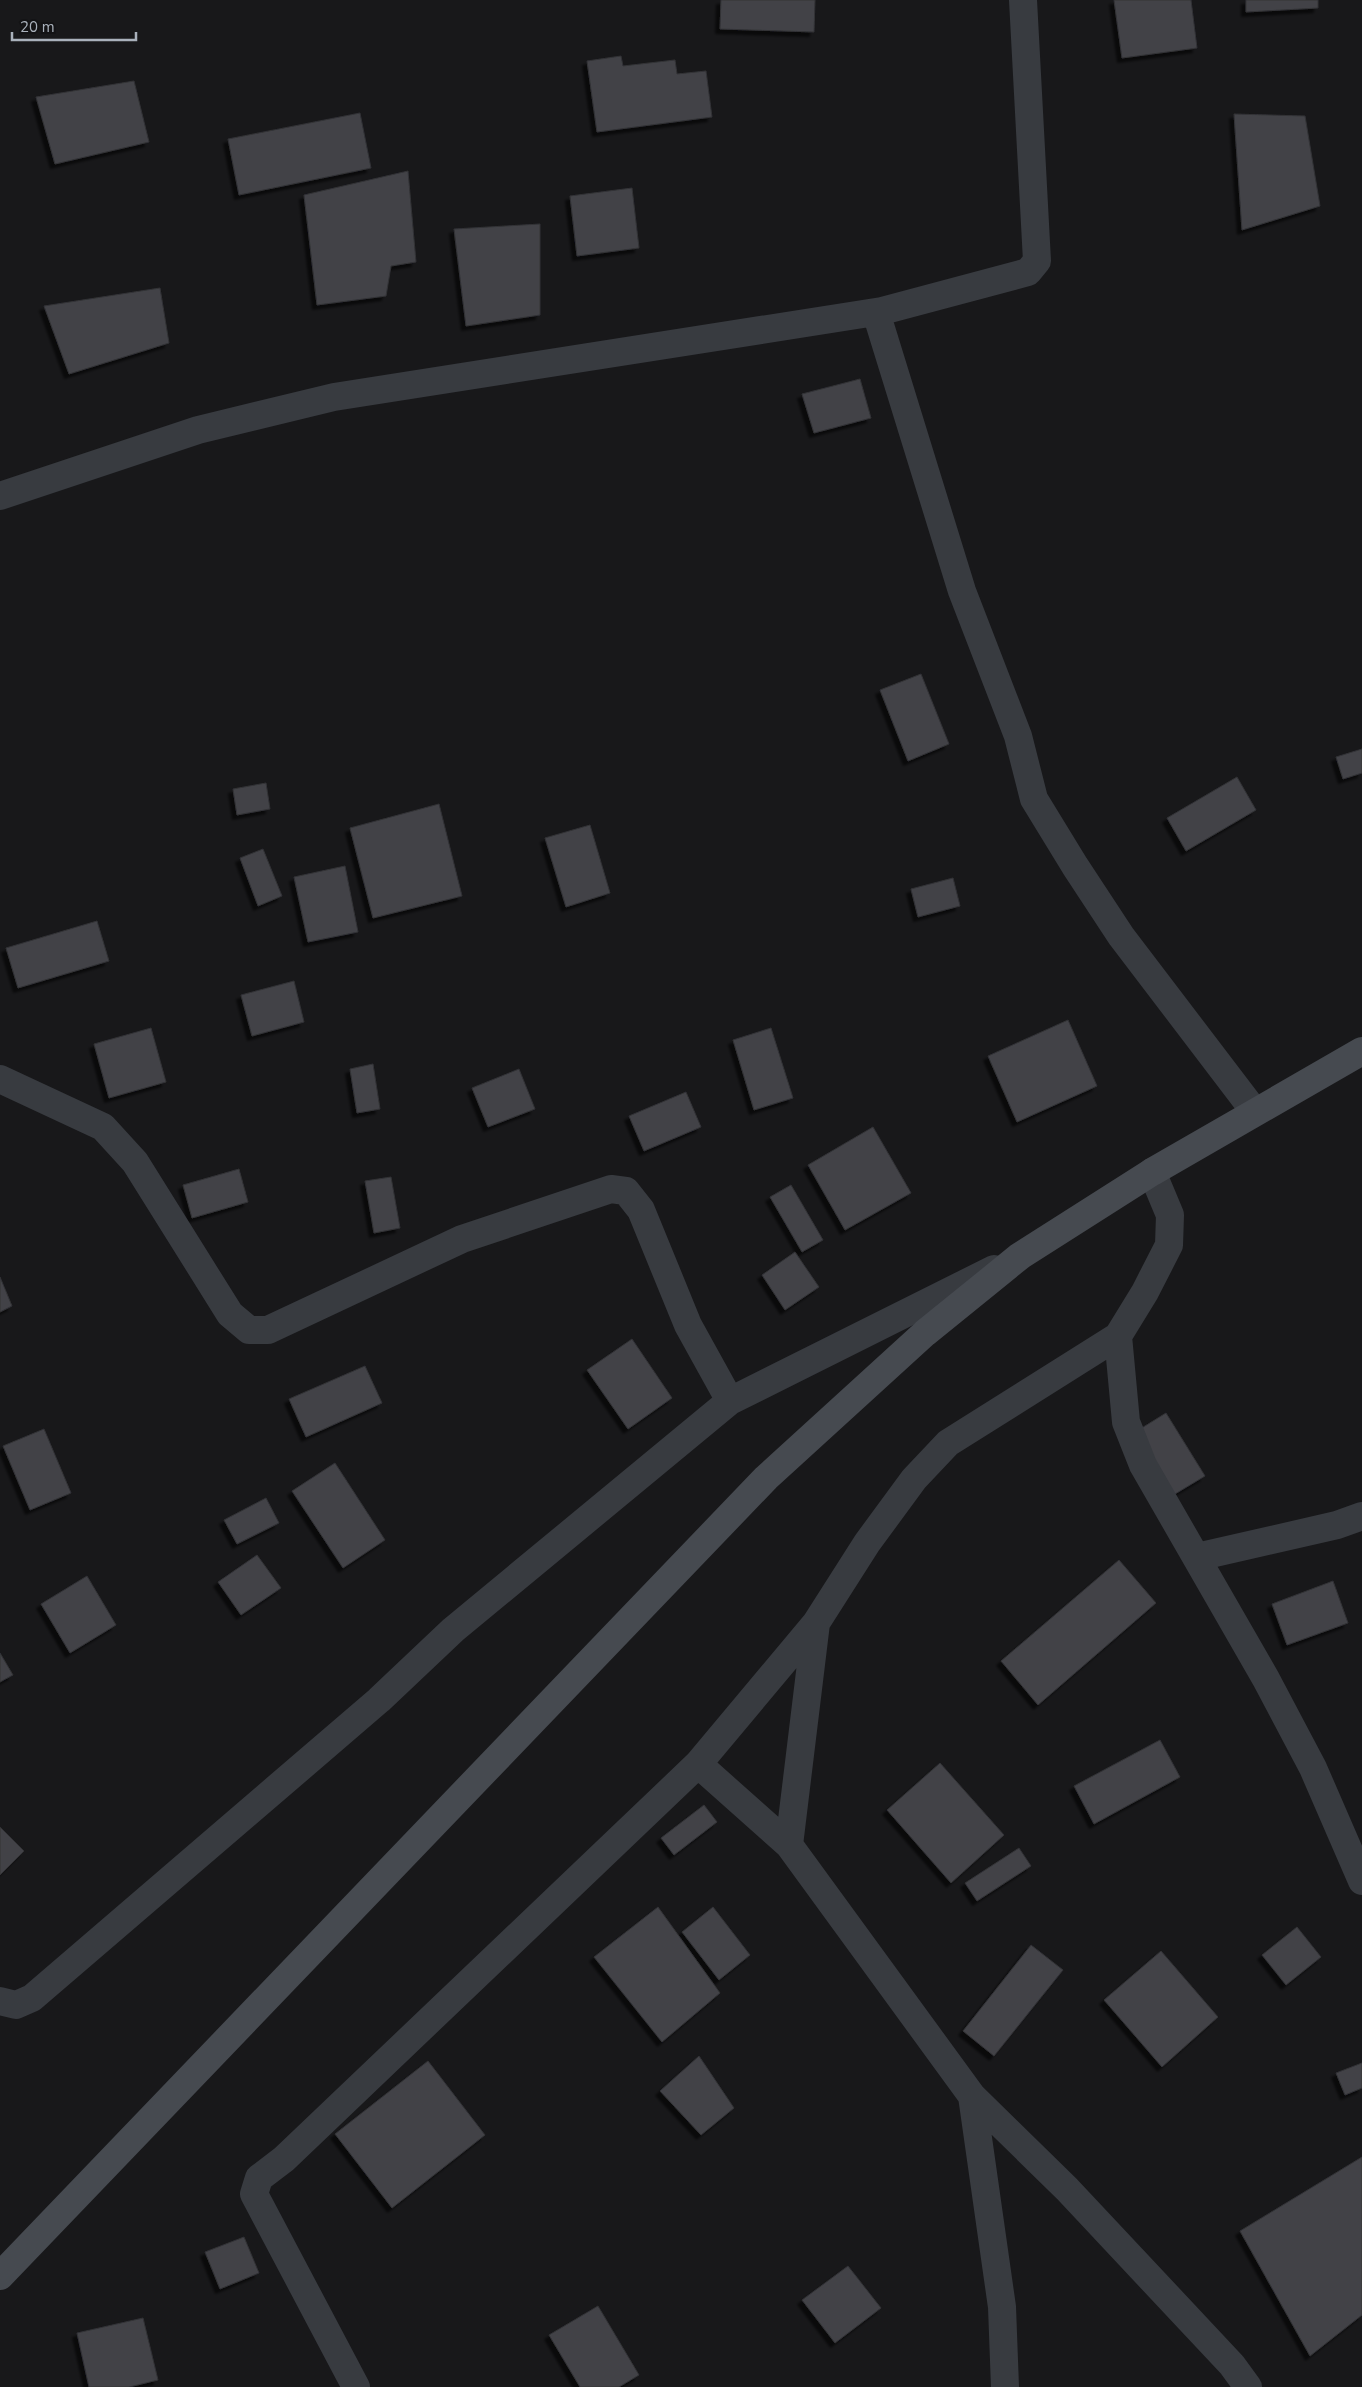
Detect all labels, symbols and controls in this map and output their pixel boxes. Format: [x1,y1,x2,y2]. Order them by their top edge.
scale bar [12,10,136,42]
text: 20 m [20,17,55,37]

